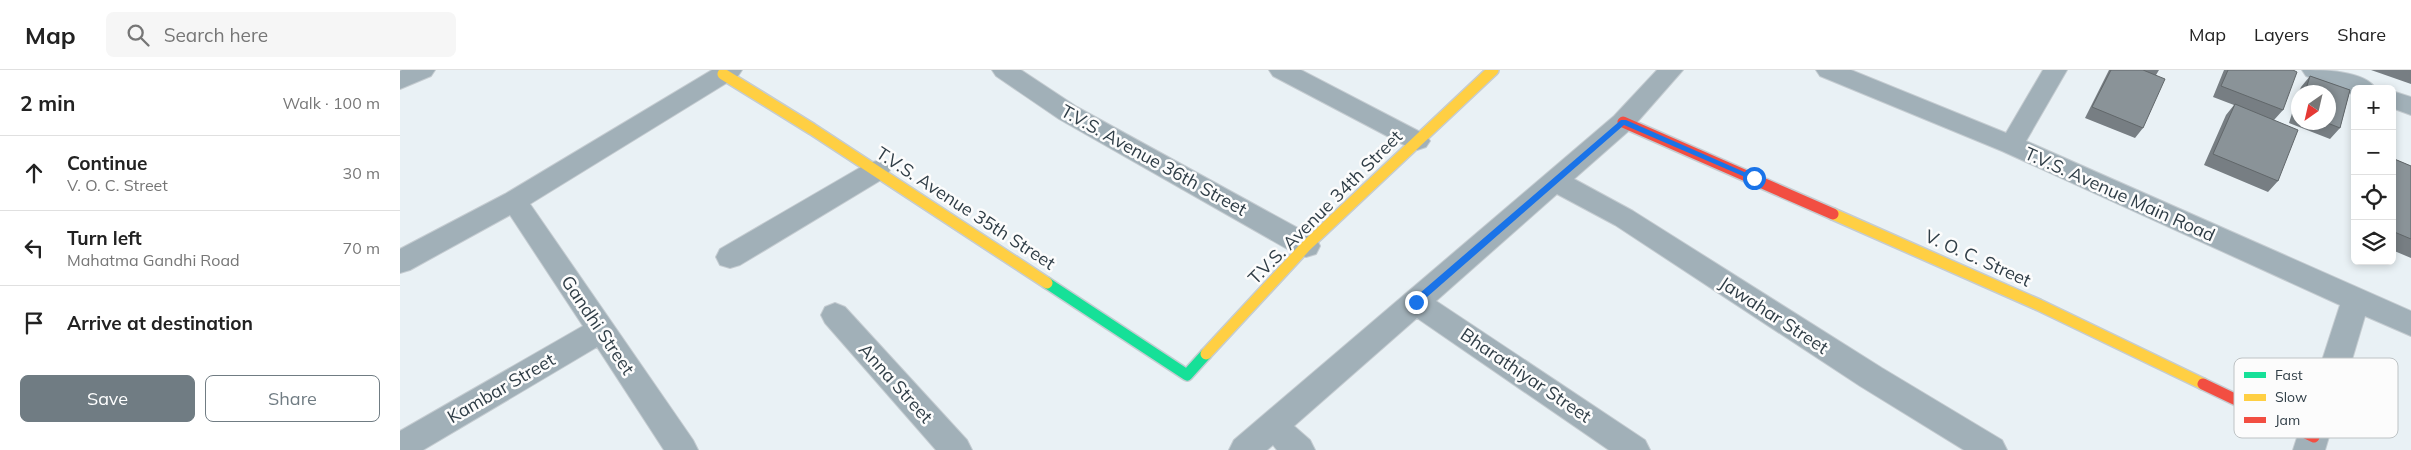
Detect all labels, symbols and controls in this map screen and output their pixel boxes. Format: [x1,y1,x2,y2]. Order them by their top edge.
search box [106,12,456,57]
text: Map [25,20,76,50]
icon: search [124,21,152,49]
text: Search here [164,23,268,47]
text: Map [2189,23,2226,46]
text: Layers [2254,23,2309,46]
text: Share [2337,23,2386,46]
north arrow [2291,85,2336,130]
map controls [2351,85,2396,265]
button: + [2351,85,2396,130]
text: 2 min [20,90,75,116]
text: Walk · 100 m [282,93,380,113]
street label: T.V.S. Avenue 36th Street [1057,99,1251,221]
street label: T.V.S. Avenue 34th Street [1243,125,1407,289]
button: − [2351,130,2396,175]
street label: T.V.S. Avenue 35th Street [872,141,1060,275]
street label: T.V.S. Avenue Main Road [2021,142,2219,246]
text: Continue [67,151,147,175]
icon: ahead [20,159,48,187]
text: 30 m [343,163,380,183]
route start [1743,167,1766,190]
text: V. O. C. Street [67,175,168,195]
button: locate [2351,175,2396,220]
button: layers [2351,220,2396,265]
street label: V. O. C. Street [1921,224,2035,292]
text: Turn left [67,226,142,250]
icon: left [20,234,48,262]
text: 70 m [343,238,380,258]
text: Mahatma Gandhi Road [67,250,240,270]
street label: Gandhi Street [556,271,640,379]
street label: Jawahar Street [1715,271,1833,359]
route end [1405,291,1428,314]
icon: arrive [20,309,48,337]
text: Arrive at destination [67,311,253,335]
street label: Bharathiyar Street [1456,323,1596,427]
street label: Anna Street [854,338,938,428]
street label: Kambar Street [443,348,559,428]
legend [2234,358,2398,438]
text: Fast [2275,366,2303,384]
button: Save [20,375,195,422]
button: Share [205,375,380,422]
text: Slow [2275,388,2307,406]
text: Jam [2275,411,2300,429]

